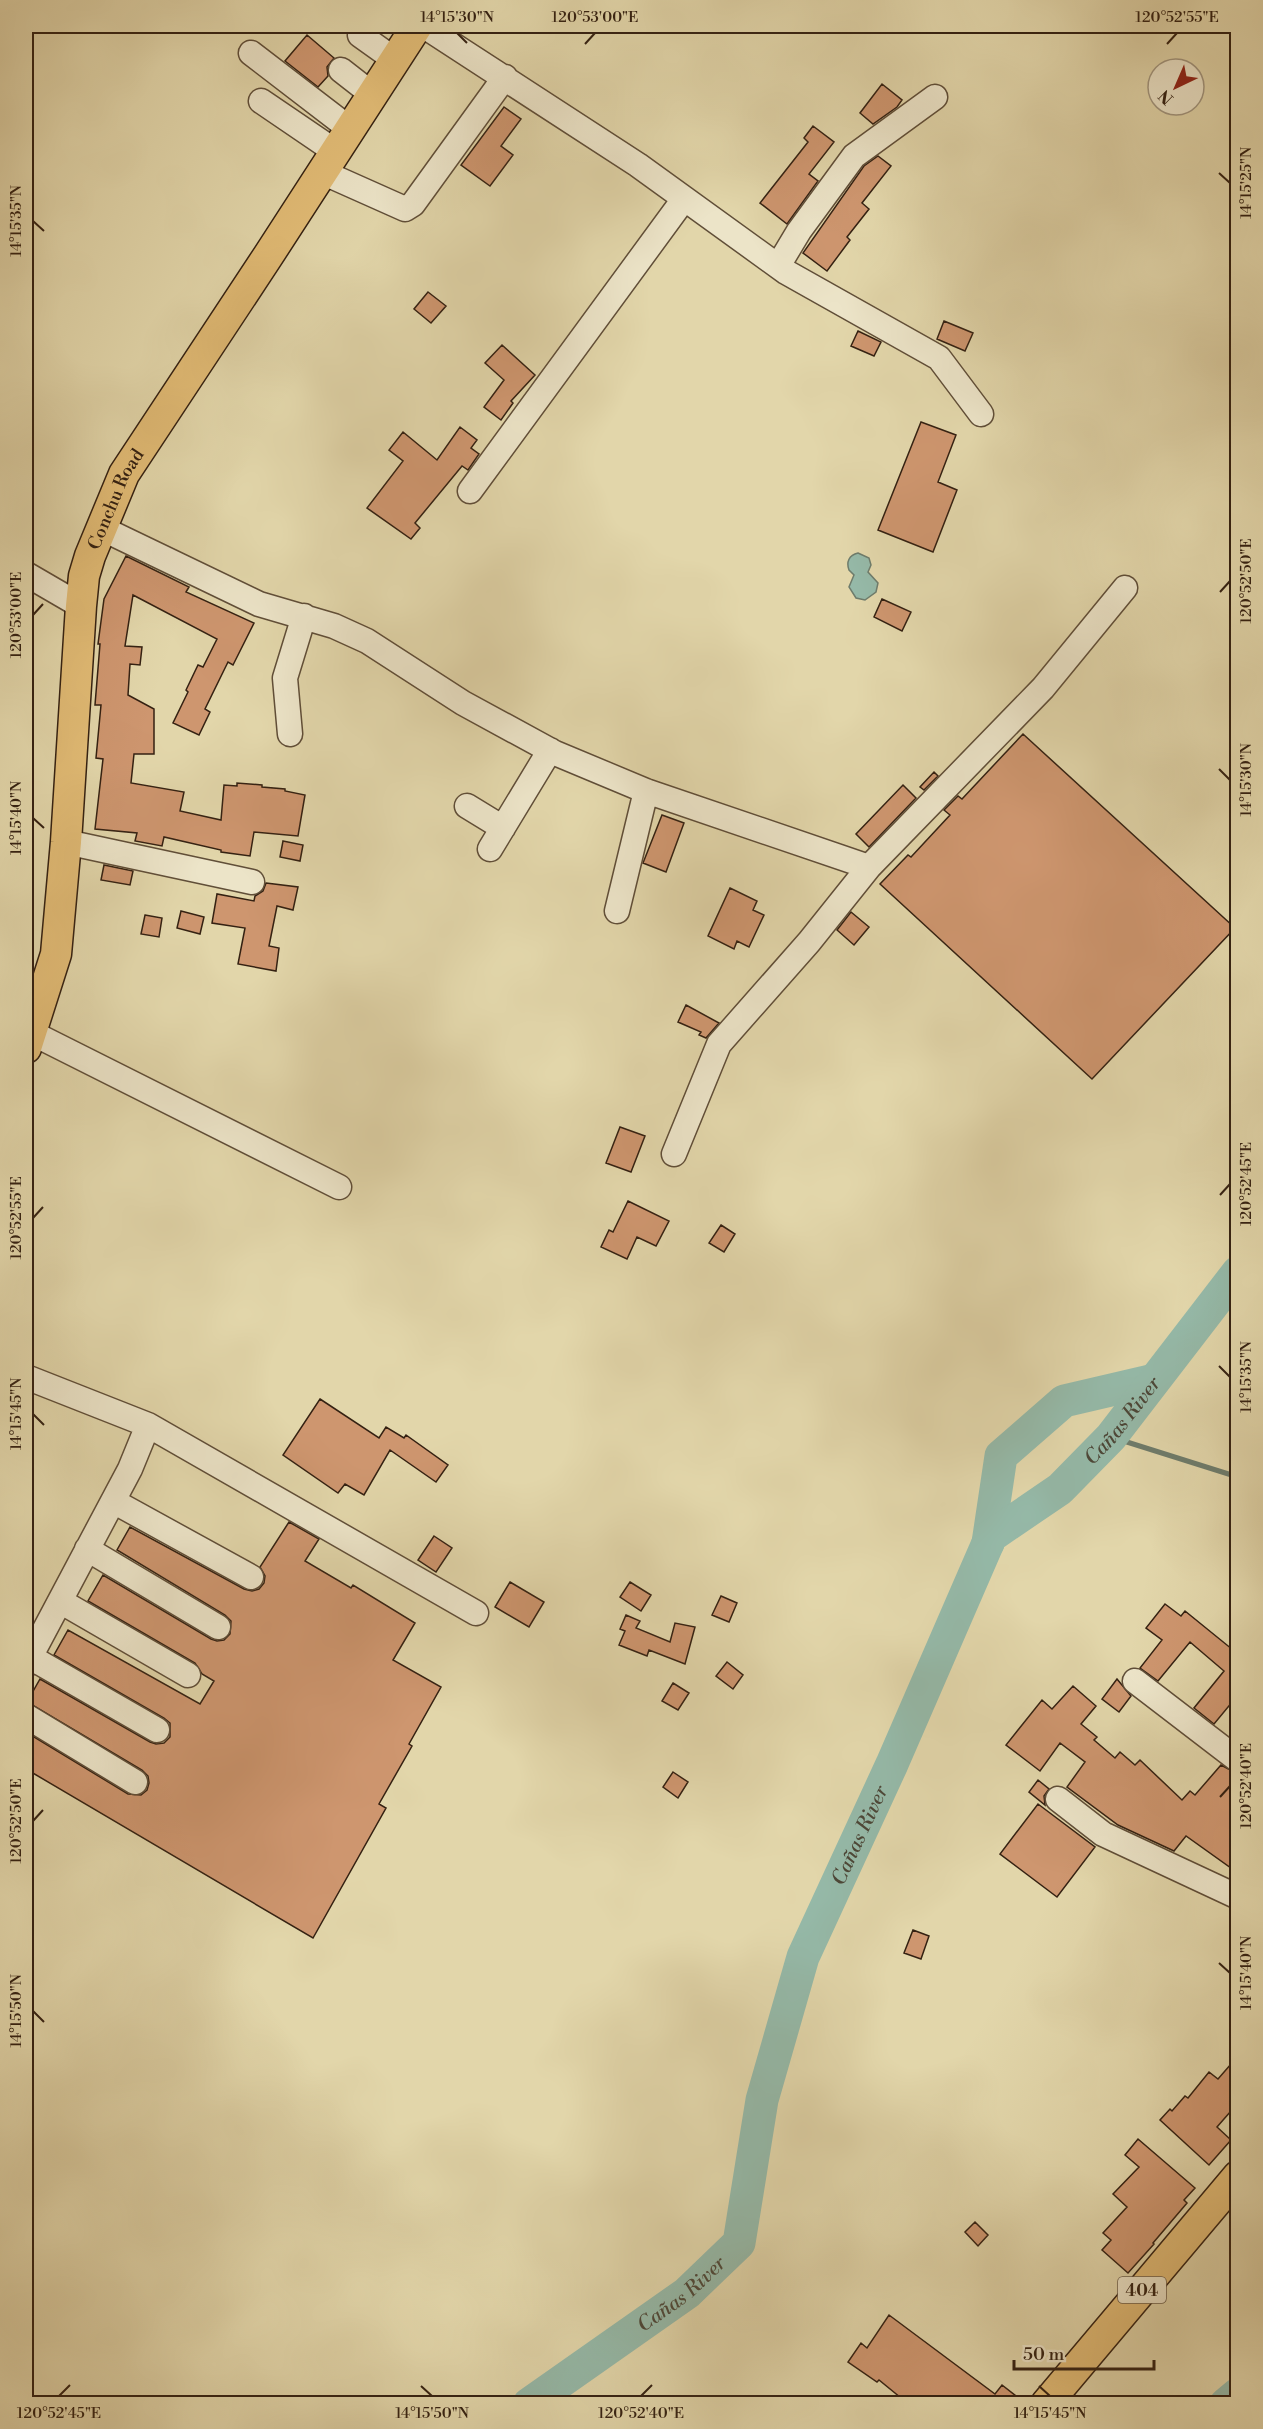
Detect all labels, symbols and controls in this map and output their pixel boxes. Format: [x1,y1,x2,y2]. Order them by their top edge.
text: 14°15'30"N [420,8,494,27]
text: 120°53'00"E [552,8,638,27]
text: 120°52'55"E [1135,8,1219,27]
north arrow [1146,57,1206,117]
text: N [1155,85,1178,109]
text: 14°15'25"N [1237,147,1256,219]
text: 14°15'35"N [7,185,26,257]
street label: Conchu Road [83,444,150,553]
text: 120°52'50"E [1237,538,1256,624]
text: 120°53'00"E [7,572,26,658]
text: 14°15'30"N [1237,743,1256,817]
text: 14°15'40"N [7,781,26,855]
text: 120°52'45"E [1237,1142,1256,1226]
text: 120°52'55"E [7,1176,26,1260]
text: 14°15'35"N [1237,1341,1256,1413]
water label: Cañas River [1080,1372,1167,1471]
text: 14°15'45"N [7,1378,26,1450]
text: 120°52'40"E [1237,1743,1256,1829]
text: 120°52'50"E [7,1778,26,1864]
water label: Cañas River [827,1782,895,1890]
text: 14°15'40"N [1237,1936,1256,2010]
text: 14°15'50"N [7,1974,26,2048]
water label: Cañas River [633,2251,732,2338]
road number: 404 [1118,2277,1166,2303]
scale bar [1014,2333,1154,2371]
text: 50 m [1023,2343,1065,2366]
text: 120°52'45"E [17,2404,101,2423]
text: 14°15'50"N [395,2404,469,2423]
text: 120°52'40"E [598,2404,684,2423]
text: 14°15'45"N [1014,2404,1086,2423]

